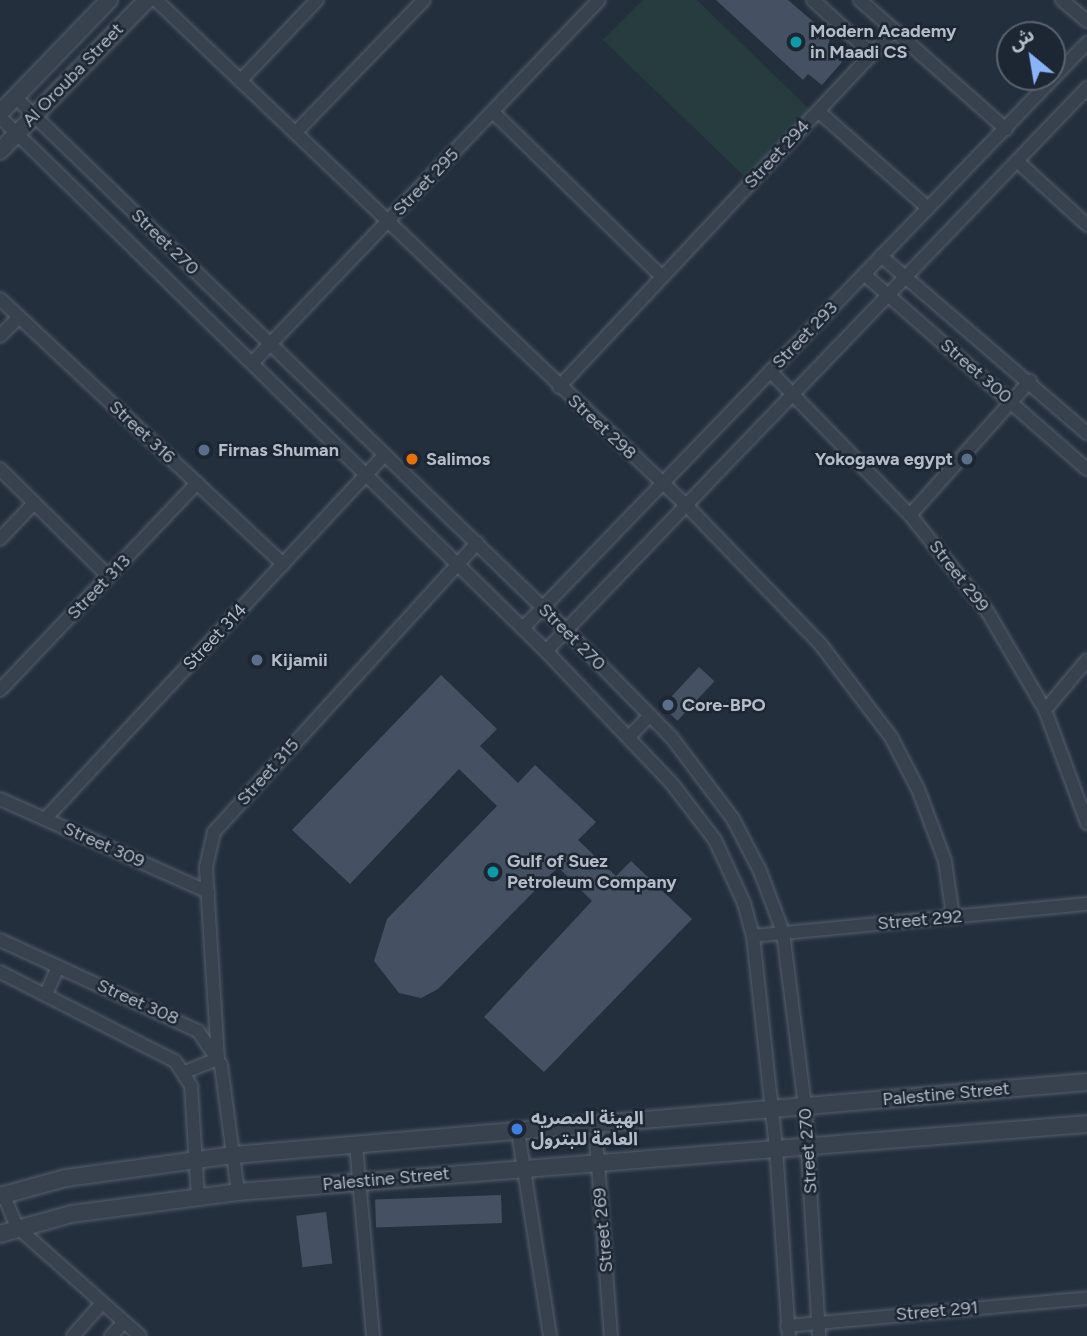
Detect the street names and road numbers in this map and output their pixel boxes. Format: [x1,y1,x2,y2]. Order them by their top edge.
street label: Al Orouba Street [18,19,128,131]
street label: Street 294 [740,115,814,193]
street label: Street 295 [389,144,463,220]
street label: Street 270 [127,204,203,280]
street label: Street 293 [768,297,842,373]
street label: Street 300 [936,334,1016,408]
street label: Street 298 [563,390,641,464]
street label: Street 316 [105,396,179,468]
street label: Street 299 [924,536,994,616]
street label: Street 313 [63,550,135,624]
street label: Street 314 [179,599,251,675]
street label: Street 270 [534,599,610,675]
street label: Street 315 [232,734,304,810]
street label: Street 309 [60,818,148,872]
street label: Street 292 [877,906,963,934]
street label: Street 308 [94,974,182,1030]
street label: Palestine Street [882,1078,1010,1110]
street label: Street 270 [794,1107,822,1195]
street label: Palestine Street [322,1163,450,1195]
street label: Street 269 [589,1187,617,1273]
street label: Street 291 [895,1297,979,1325]

